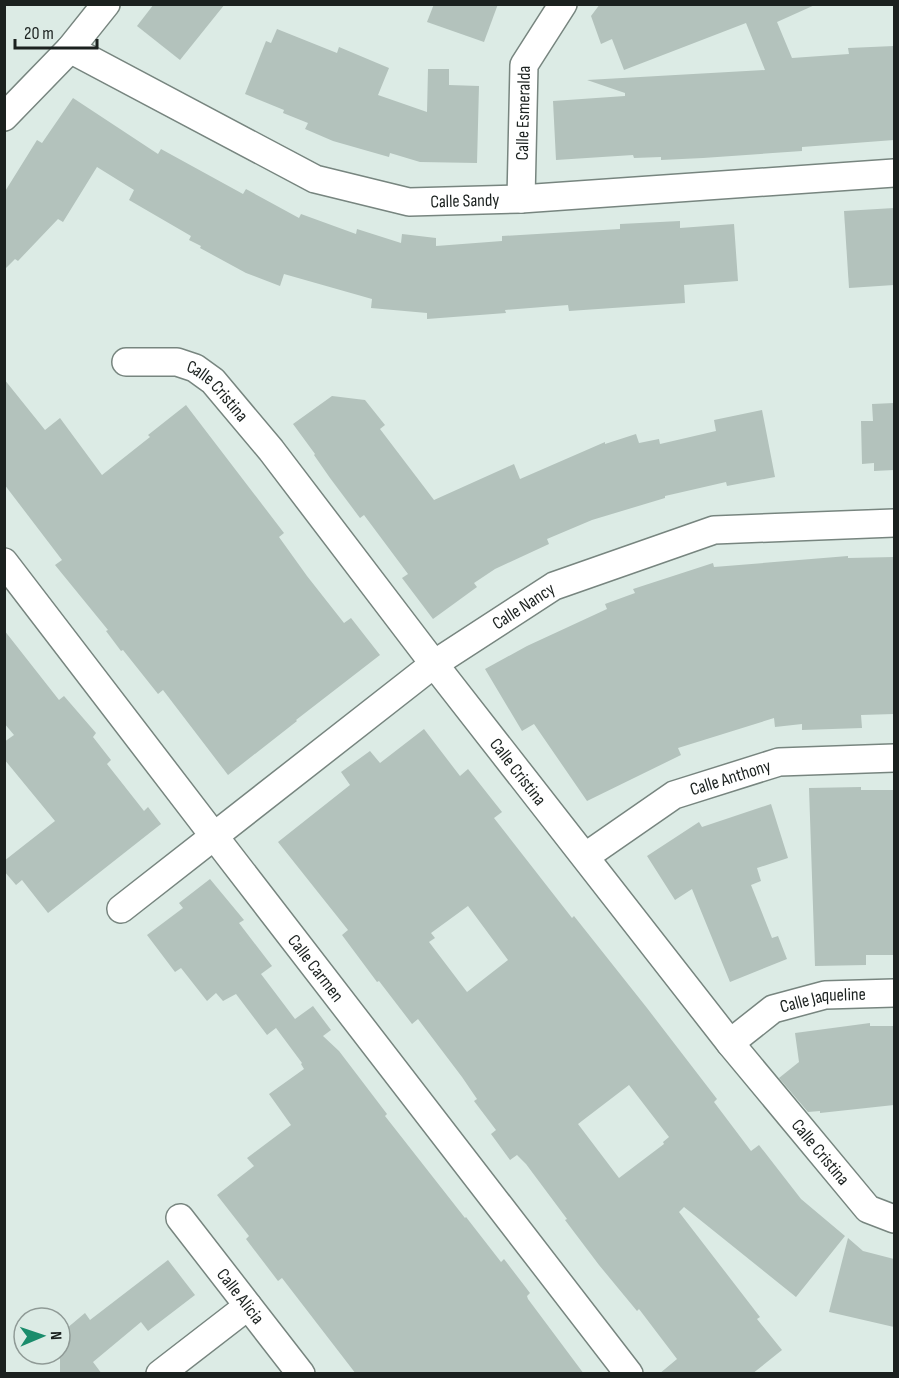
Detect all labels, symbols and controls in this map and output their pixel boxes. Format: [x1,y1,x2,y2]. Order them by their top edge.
scale bar [15,12,98,50]
text: 20 m [24,23,54,44]
street label: Calle Esmeralda [512,65,535,161]
street label: Calle Sandy [430,190,500,212]
street label: Calle Cristina [184,356,253,426]
street label: Calle Nancy [488,578,559,634]
street label: Calle Cristina [485,734,550,810]
street label: Calle Anthony [687,755,773,800]
street label: Calle Carmen [283,931,348,1006]
street label: Calle Jaqueline [778,984,866,1018]
street label: Calle Cristina [787,1115,854,1190]
street label: Calle Alicia [212,1265,268,1329]
north arrow [12,1306,72,1366]
text: N [46,1331,65,1340]

